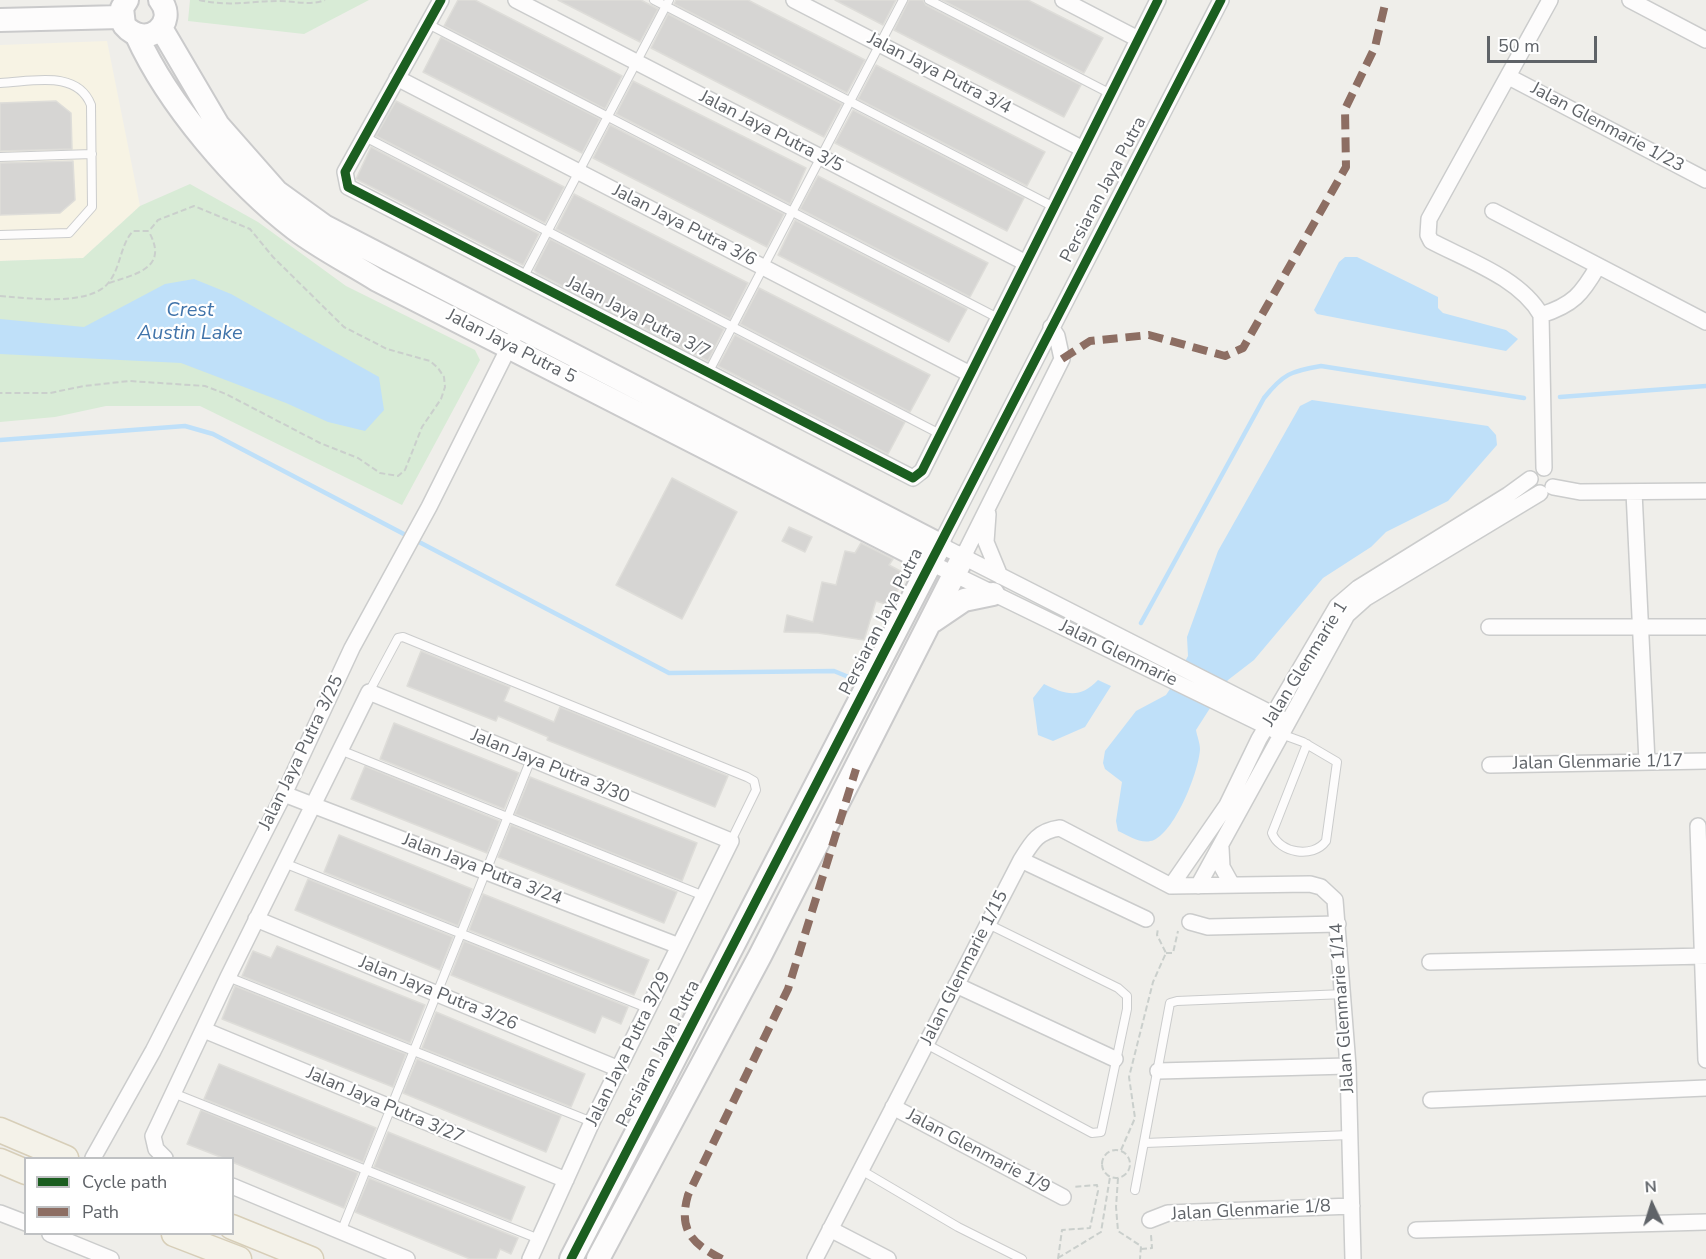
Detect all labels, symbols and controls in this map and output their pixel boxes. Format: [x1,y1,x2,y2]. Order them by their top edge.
scale bar [1490,24,1600,62]
street label: Jalan Jaya Putra 3/4 [863,28,1015,120]
text: 50 m [1498,34,1540,58]
street label: Jalan Glenmarie 1/23 [1527,78,1687,178]
street label: Jalan Jaya Putra 3/5 [695,86,847,178]
street label: Persiaran Jaya Putra [1056,113,1152,267]
street label: Jalan Jaya Putra 3/6 [608,180,760,272]
street label: Jalan Jaya Putra 3/7 [562,272,714,364]
water label: Crest Austin Lake [137,299,243,346]
street label: Jalan Jaya Putra 5 [443,305,579,389]
street label: Persiaran Jaya Putra [836,545,928,699]
street label: Jalan Glenmarie 1 [1259,597,1353,731]
street label: Jalan Glenmarie [1056,616,1180,692]
street label: Jalan Jaya Putra 3/25 [255,672,349,834]
street label: Jalan Jaya Putra 3/30 [467,725,633,809]
street label: Jalan Glenmarie 1/17 [1513,751,1683,775]
street label: Jalan Jaya Putra 3/24 [399,830,565,910]
street label: Jalan Glenmarie 1/15 [917,887,1013,1049]
street label: Jalan Glenmarie 1/14 [1326,922,1360,1094]
street label: Jalan Jaya Putra 3/26 [355,952,521,1036]
street label: Jalan Jaya Putra 3/29 [582,968,676,1130]
street label: Persiaran Jaya Putra [613,977,705,1131]
street label: Jalan Jaya Putra 3/27 [303,1063,467,1149]
street label: Jalan Glenmarie 1/9 [902,1105,1054,1199]
legend [24,1157,234,1235]
text: Cycle path [82,1170,167,1194]
north arrow [1622,1175,1682,1235]
text: N [1644,1176,1657,1198]
street label: Jalan Glenmarie 1/8 [1171,1196,1331,1226]
text: Path [82,1200,119,1224]

